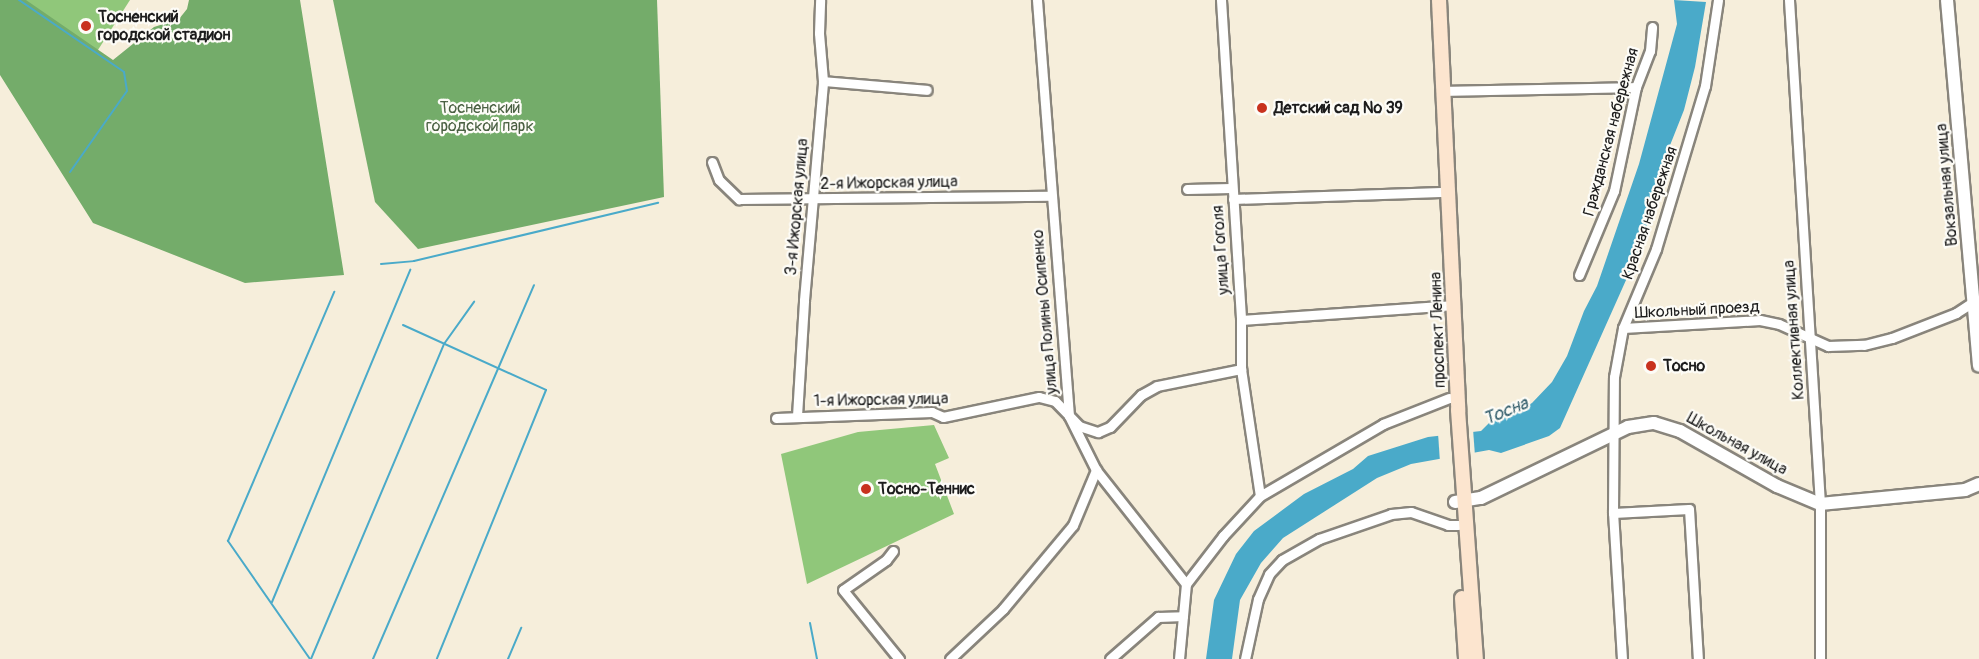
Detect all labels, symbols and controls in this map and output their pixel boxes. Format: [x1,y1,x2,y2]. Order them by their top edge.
place label: Тосненский городской стадион [98,7,230,45]
marker: Тосненский городской стадион [79,19,93,33]
street label: Гражданская набережная [1579,46,1643,218]
park label: Тосненский городской парк [426,98,534,136]
place label: Детский сад № 39 [1274,98,1403,118]
marker: Детский сад № 39 [1255,101,1269,115]
street label: Вокзальная улица [1932,123,1962,247]
street label: 3-я Ижорская улица [781,138,813,276]
street label: Красная набережная [1618,144,1682,282]
street label: 2-я Ижорская улица [820,172,958,194]
street label: улица Гоголя [1208,205,1234,295]
street label: улица Полины Осипенко [1028,229,1062,395]
street label: Коллективная улица [1780,259,1808,401]
street label: проспект Ленина [1426,272,1450,388]
street label: Школьный проезд [1634,297,1760,323]
place label: Тосно [1663,356,1705,376]
marker: Тосно [1644,359,1658,373]
street label: 1-я Ижорская улица [813,389,949,411]
water label: Тосна [1481,393,1531,431]
street label: Школьная улица [1683,408,1791,480]
place label: Тосно-Теннис [878,479,975,499]
marker: Тосно-Теннис [859,482,873,496]

